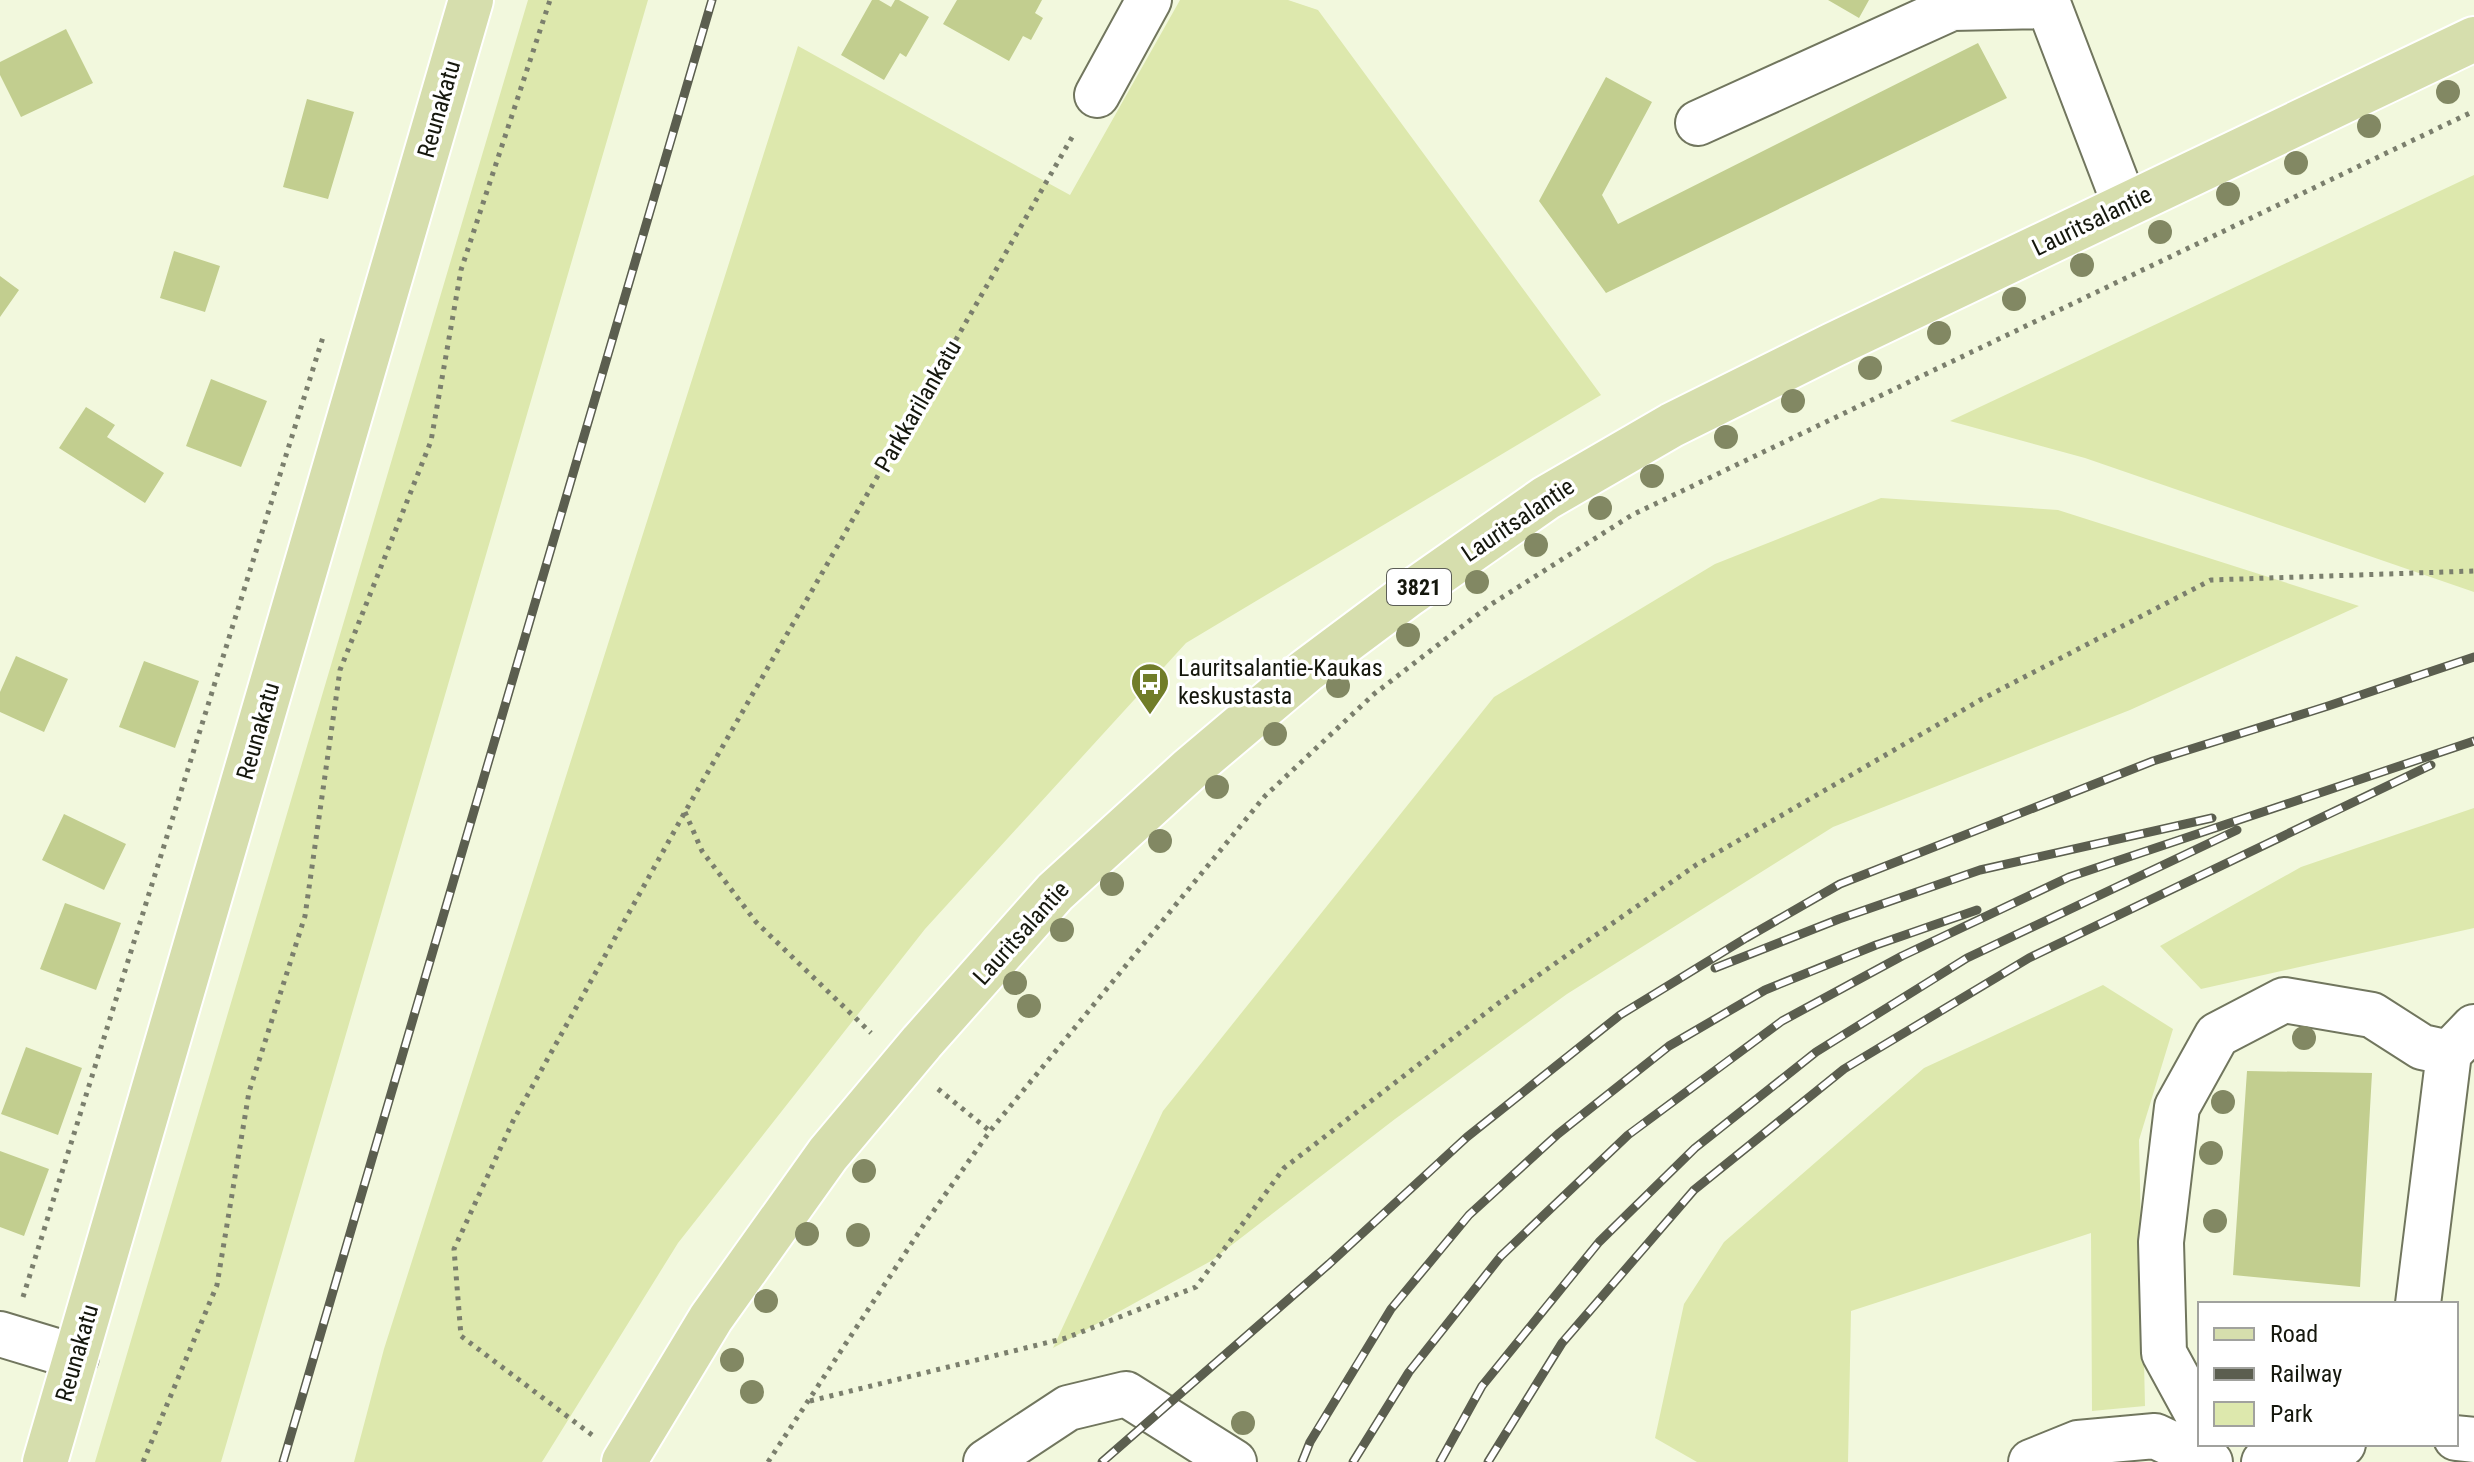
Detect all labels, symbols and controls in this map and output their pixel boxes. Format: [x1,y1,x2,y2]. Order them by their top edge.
street label: Reunakatu [412,57,466,161]
street label: Lauritsalantie [2028,180,2156,262]
street label: Parkkarilankatu [869,335,967,477]
street label: Lauritsalantie [1457,472,1579,568]
road number: 3821 [1387,569,1451,605]
place label: Lauritsalantie-Kaukas keskustasta [1178,654,1383,710]
bus stop icon: Lauritsalantie-Kaukas keskustasta [1129,661,1171,716]
street label: Reunakatu [231,679,285,783]
street label: Lauritsalantie [967,876,1075,990]
street label: Reunakatu [50,1301,104,1405]
legend [2198,1302,2458,1446]
text: Road [2270,1320,2318,1348]
text: Railway [2270,1360,2342,1388]
text: Park [2270,1400,2313,1428]

